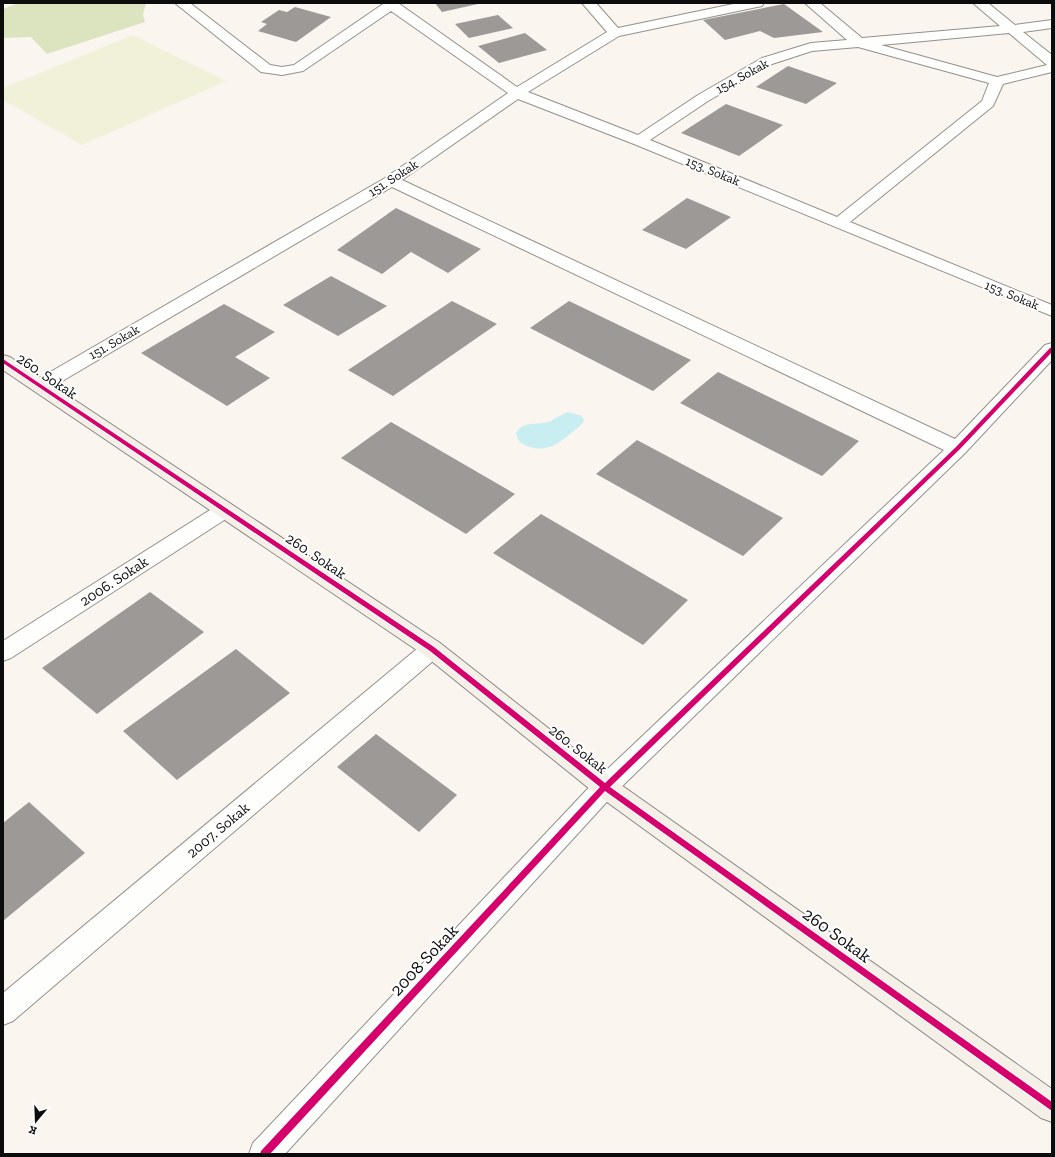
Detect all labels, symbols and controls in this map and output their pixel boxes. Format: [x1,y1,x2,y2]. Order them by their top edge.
street label: 154. Sokak [713,55,771,97]
street label: 153. Sokak [684,153,743,189]
street label: 151. Sokak [366,156,421,199]
street label: 153. Sokak [983,277,1042,313]
street label: 151. Sokak [86,321,142,362]
street label: 260. Sokak [13,349,81,403]
street label: 260. Sokak [282,529,350,583]
street label: 2006. Sokak [76,552,152,610]
street label: 260. Sokak [545,721,611,778]
street label: 2007. Sokak [183,798,253,861]
street label: 260 Sokak [798,903,876,968]
street label: 2008 Sokak [385,919,463,1000]
north arrow [16,1101,56,1141]
text: K [27,1122,39,1137]

